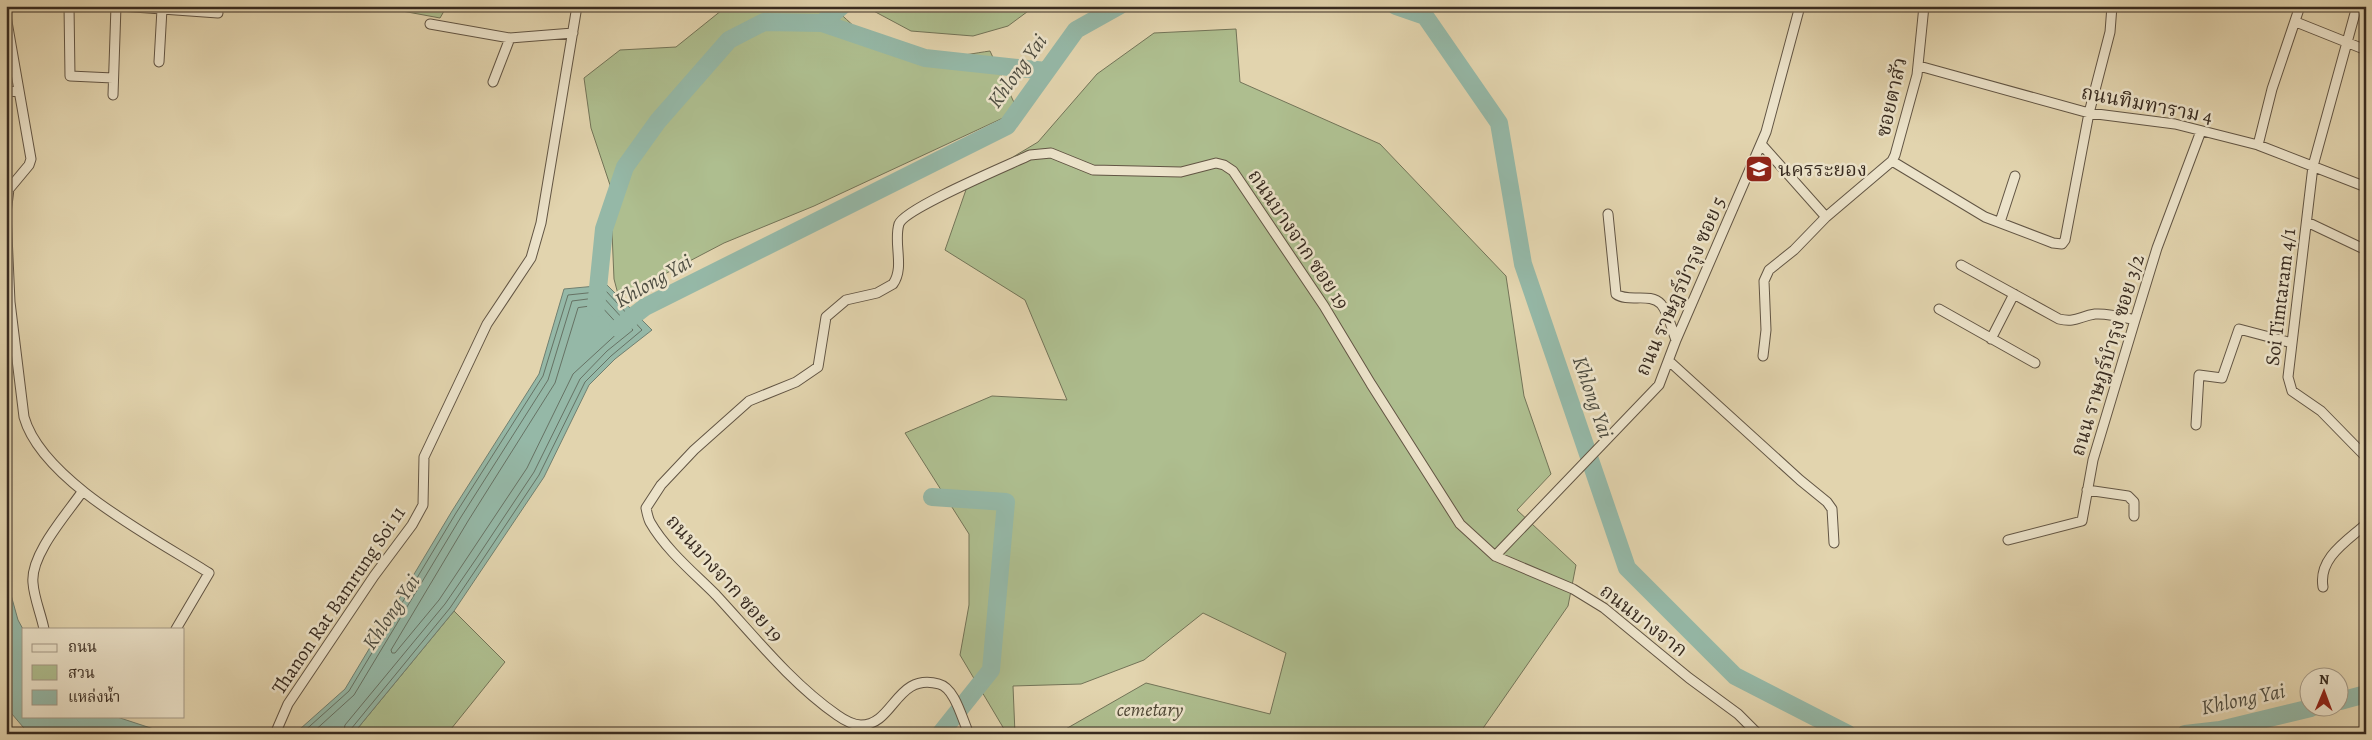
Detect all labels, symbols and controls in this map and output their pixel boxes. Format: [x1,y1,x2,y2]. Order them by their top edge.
water label: Khlong Yai [981,28,1053,114]
street label: ซอยตาสัว [1869,55,1914,140]
street label: ถนนทิมทาราม 4 [2079,79,2215,130]
school or university icon: นครระยอง [1744,154,1774,184]
place label: นครระยอง [1778,156,1867,183]
street label: ถนนบางจาก ซอย 19 [1242,164,1356,315]
street label: ถนน ราษฎร์บำรุง ซอย 5 [1629,192,1732,380]
street label: Soi Timtaram 4/1 [2259,227,2302,367]
water label: Khlong Yai [609,248,697,314]
street label: ถนน ราษฎร์บำรุง ซอย 3/2 [2064,251,2151,459]
water label: Khlong Yai [1566,352,1620,442]
street label: Thanon Rat Bamrung Soi 11 [265,501,412,700]
street label: ถนนบางจาก ซอย 19 [660,508,790,648]
water label: Khlong Yai [356,569,426,655]
street label: ถนนบางจาก [1594,578,1693,663]
legend [22,628,185,718]
text: ถนน [68,637,97,657]
text: สวน [68,663,95,683]
north arrow [2300,668,2350,718]
text: N [2319,670,2329,689]
water label: Khlong Yai [2198,676,2288,722]
text: แหล่งน้ำ [68,686,120,707]
park label: cemetary [1117,696,1183,723]

